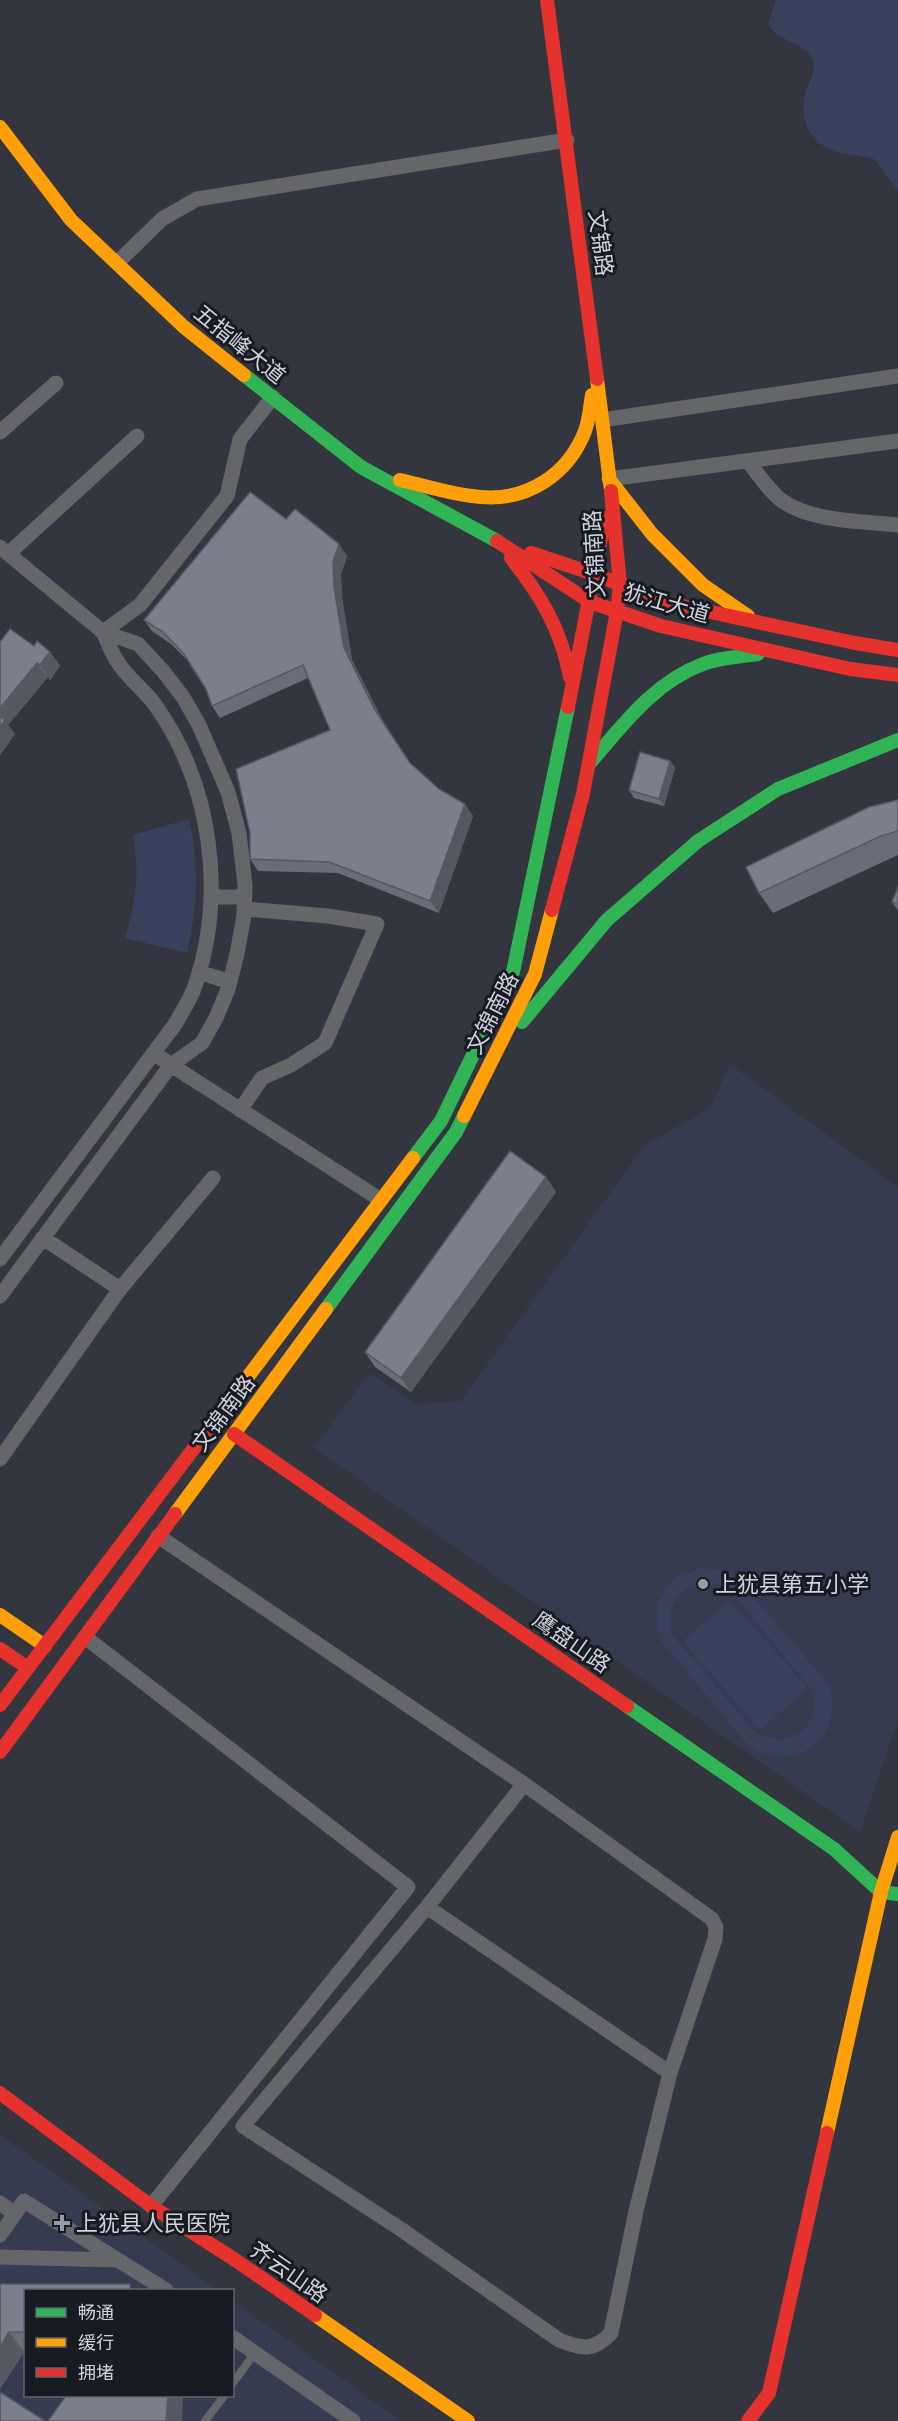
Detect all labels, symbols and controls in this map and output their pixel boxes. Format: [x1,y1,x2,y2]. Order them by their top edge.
street label: 文锦路 [584,209,619,277]
street label: 五指峰大道 [189,299,292,389]
street label: 文锦南路 [578,509,609,599]
street label: 犹江大道 [621,577,713,628]
street label: 文锦南路 [460,967,524,1058]
street label: 文锦南路 [185,1369,260,1456]
place label: 上犹县第五小学 [715,1570,869,1597]
marker: 上犹县第五小学 [696,1577,710,1591]
street label: 鹰盘山路 [528,1605,616,1678]
place label: 上犹县人民医院 [76,2209,230,2236]
marker: 上犹县人民医院 [53,2214,71,2232]
street label: 齐云山路 [245,2235,333,2308]
legend [24,2289,234,2397]
text: 畅通 [78,2301,114,2323]
text: 缓行 [78,2331,114,2353]
text: 拥堵 [78,2361,114,2383]

